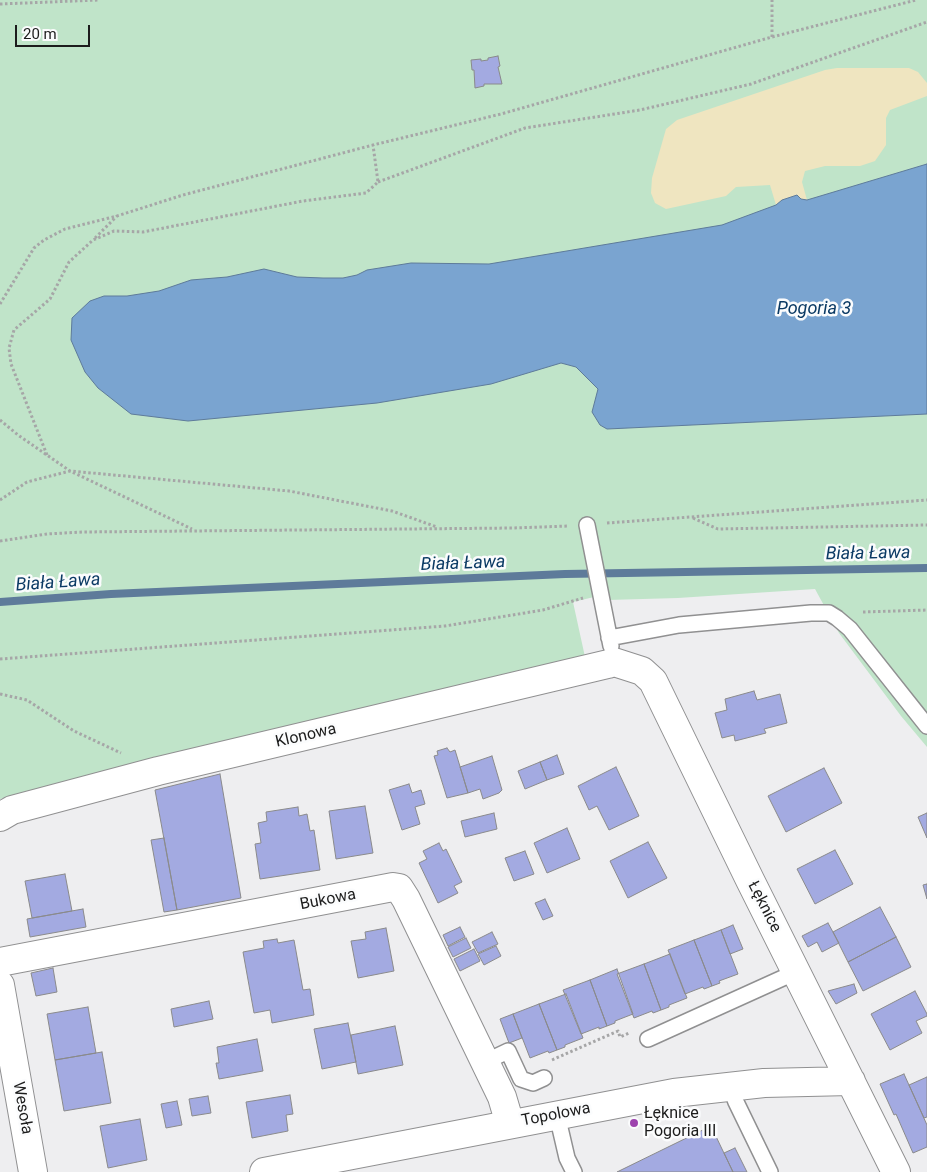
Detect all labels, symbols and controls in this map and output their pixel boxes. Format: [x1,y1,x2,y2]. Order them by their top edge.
scale bar [18,15,92,47]
text: 20 m [23,25,57,43]
water label: Pogoria 3 [777,298,851,320]
water label: Biała Ława [825,542,911,566]
water label: Biała Ława [420,552,506,576]
water label: Biała Ława [15,569,101,597]
street label: Klonowa [274,720,338,752]
street label: Łęknice [743,878,785,936]
street label: Bukowa [298,885,358,915]
street label: Wesoła [8,1080,36,1136]
street label: Topolowa [520,1099,592,1131]
place label: Łęknice Pogoria III [644,1104,716,1142]
marker: Łęknice Pogoria III [628,1117,640,1129]

